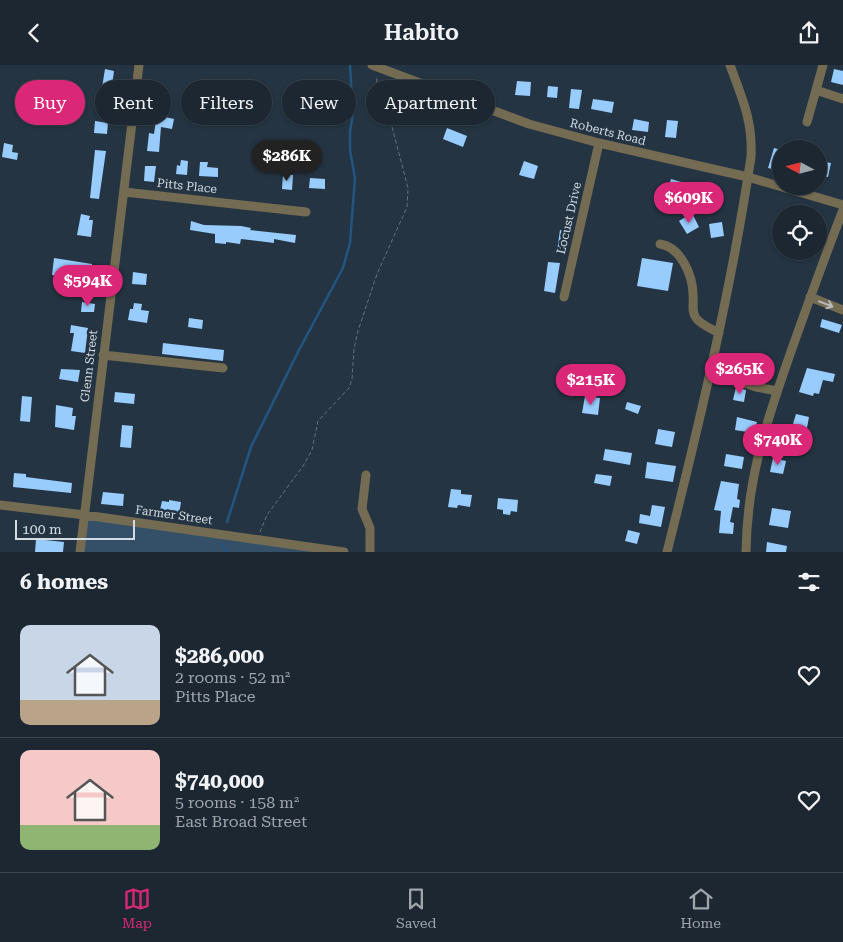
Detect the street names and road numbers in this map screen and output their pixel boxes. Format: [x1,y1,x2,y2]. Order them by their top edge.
street label: Roberts Road [569,116,648,148]
street label: Pitts Place [156,176,218,196]
street label: Locust Drive [554,180,584,255]
street label: Glenn Street [78,329,100,403]
street label: Farmer Street [134,503,214,527]

